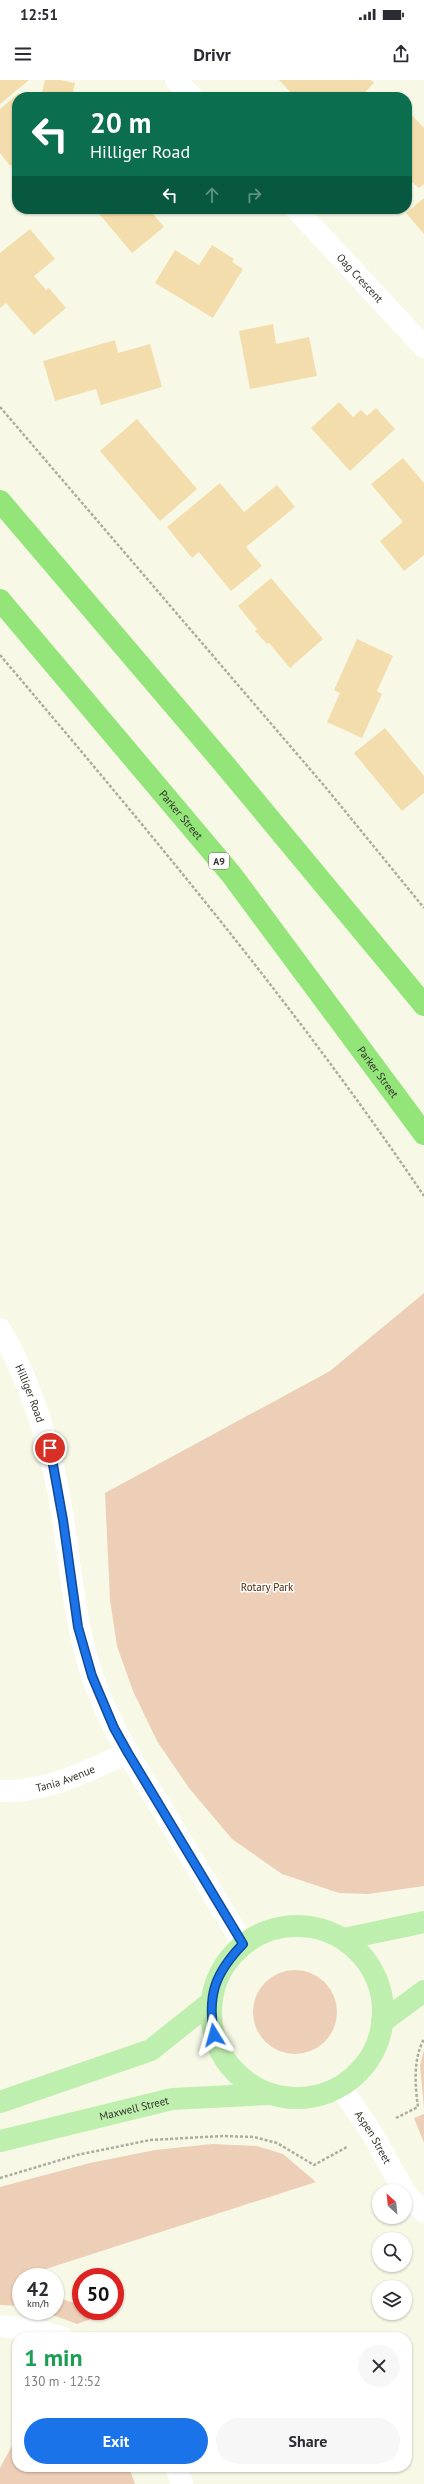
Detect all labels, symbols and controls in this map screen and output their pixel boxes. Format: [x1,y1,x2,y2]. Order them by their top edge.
text: 12:51 [20,5,58,24]
icon: menu [12,43,34,65]
text: Drivr [193,43,231,66]
icon: share [390,43,412,65]
text: 20 m [90,104,151,141]
icon: left [24,108,76,160]
text: Hilliger Road [90,140,190,163]
icon: left [159,184,181,206]
icon: ahead [201,184,223,206]
icon: right [243,184,265,206]
street label: Oag Crescent [334,250,386,306]
street label: Parker Street [156,787,206,843]
road number: A9 [209,853,229,869]
street label: Parker Street [354,1044,402,1101]
street label: Hilliger Road [12,1362,47,1424]
pin [33,1431,67,1465]
icon: arrive [39,1437,61,1459]
park label: Rotary Park [241,1580,294,1594]
street label: Tania Avenue [34,1761,97,1795]
position arrow [193,2014,235,2056]
street label: Maxwell Street [98,2093,170,2123]
street label: Aspen Street [352,2108,395,2166]
north arrow [372,2184,412,2224]
map controls [372,2184,412,2320]
button: search [372,2232,412,2272]
speed limit sign: 50 [72,2268,124,2320]
text: 42 [27,2276,49,2302]
button: layers [372,2280,412,2320]
text: km/h [27,2297,49,2310]
text: 1 min [24,2342,83,2373]
button: close [358,2345,400,2387]
text: 130 m · 12:52 [24,2373,101,2390]
button: Exit [24,2418,208,2464]
button: Share [216,2418,400,2464]

